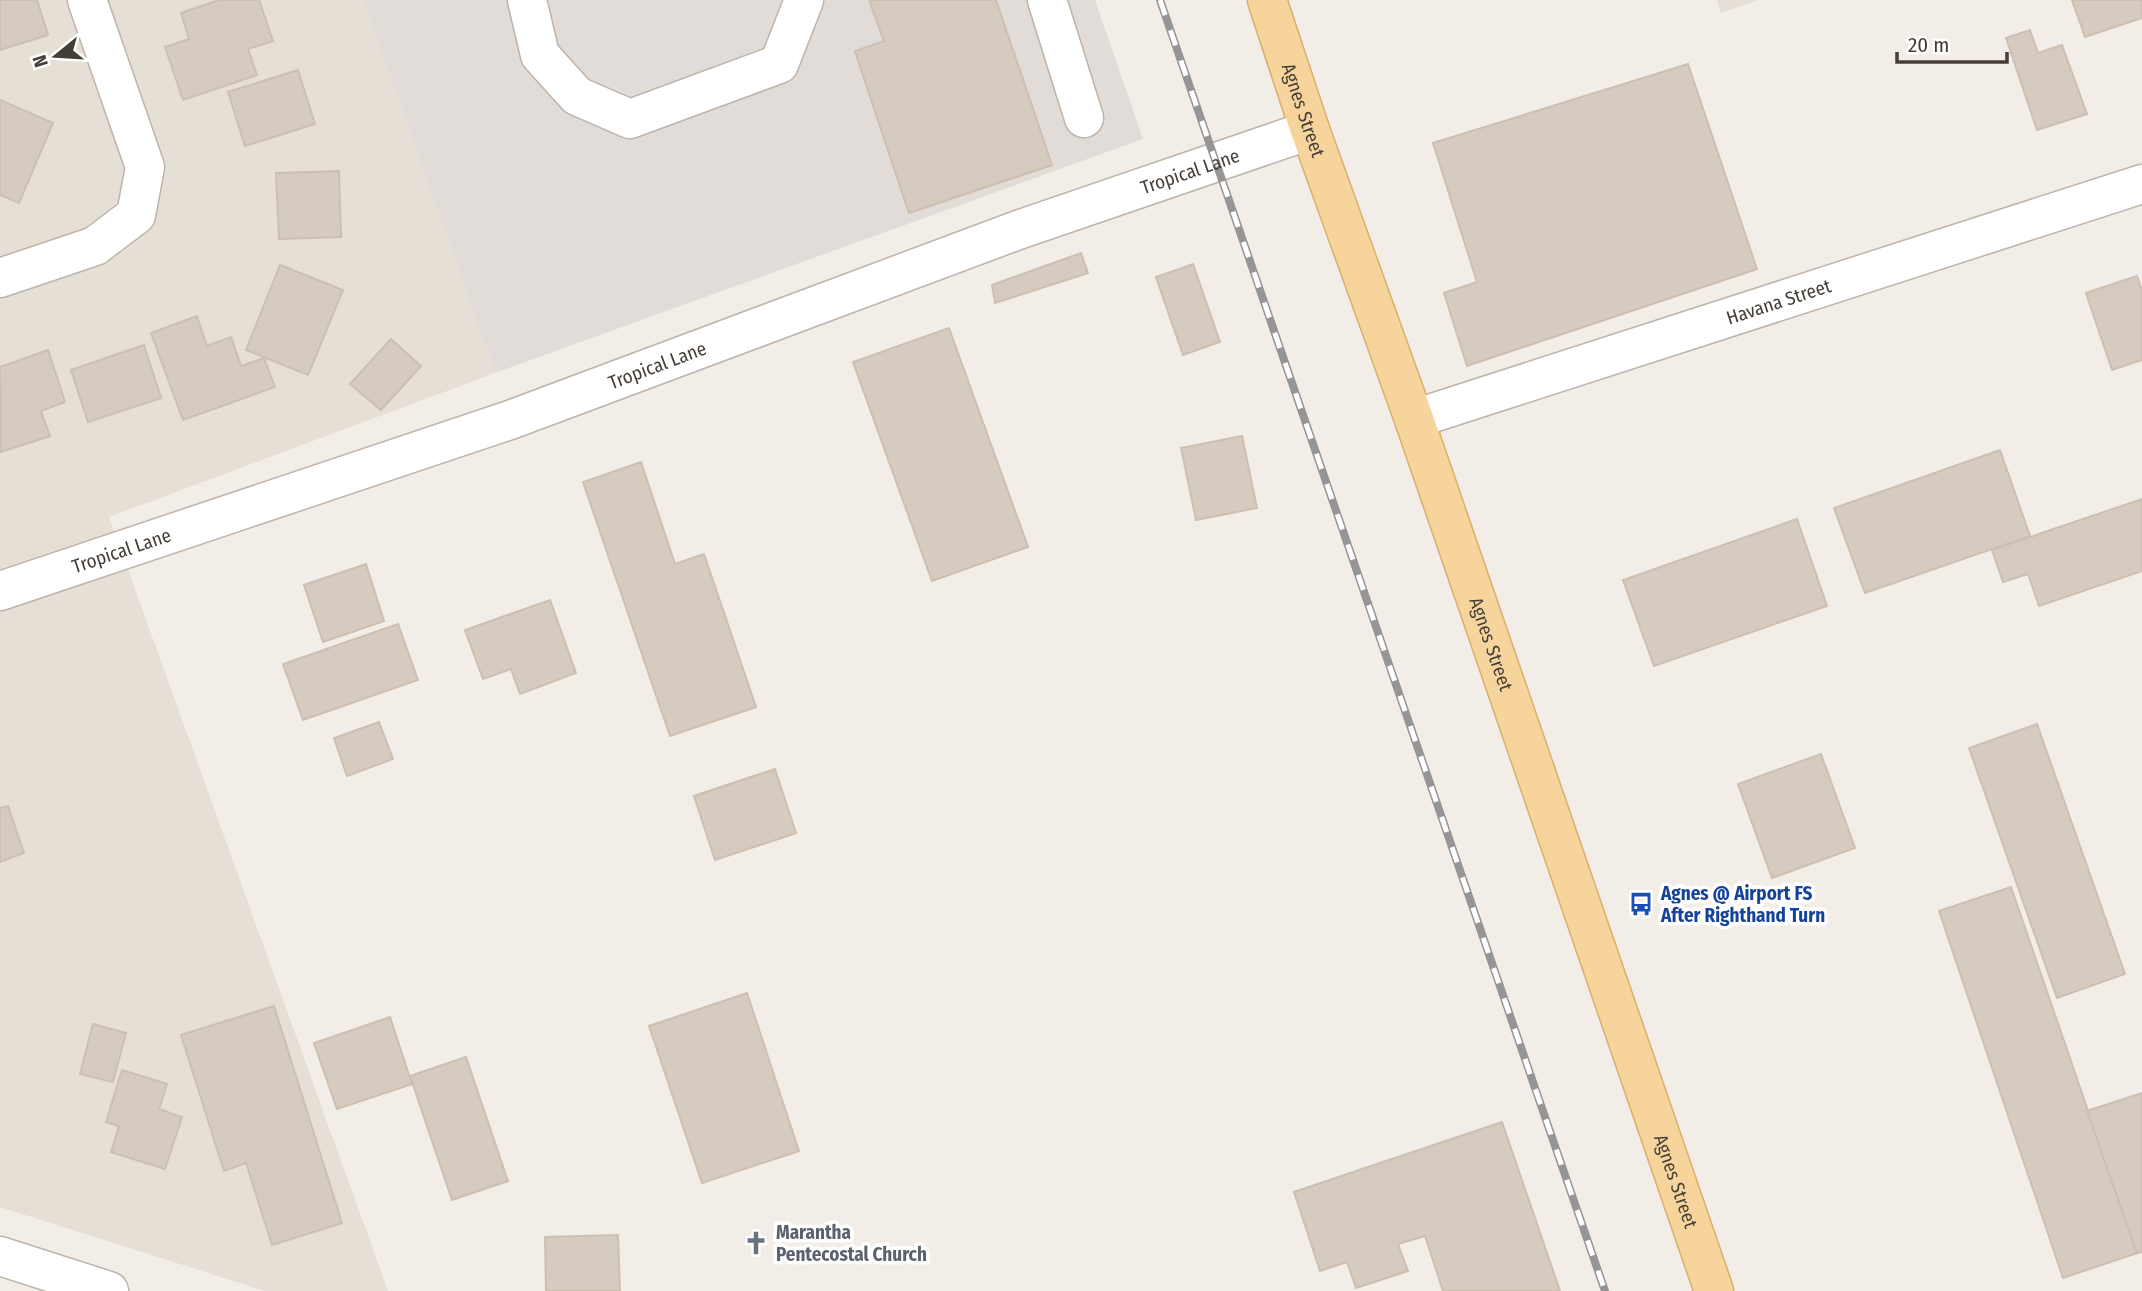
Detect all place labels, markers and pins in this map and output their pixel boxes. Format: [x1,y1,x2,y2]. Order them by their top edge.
place label: Agnes @ Airport FS After Righthand Turn [1660,882,1825,927]
bus stop icon: Agnes @ Airport FS After Righthand Turn [1627,890,1655,918]
place label: Marantha Pentecostal Church [776,1221,927,1266]
church icon: Marantha Pentecostal Church [742,1229,770,1257]

